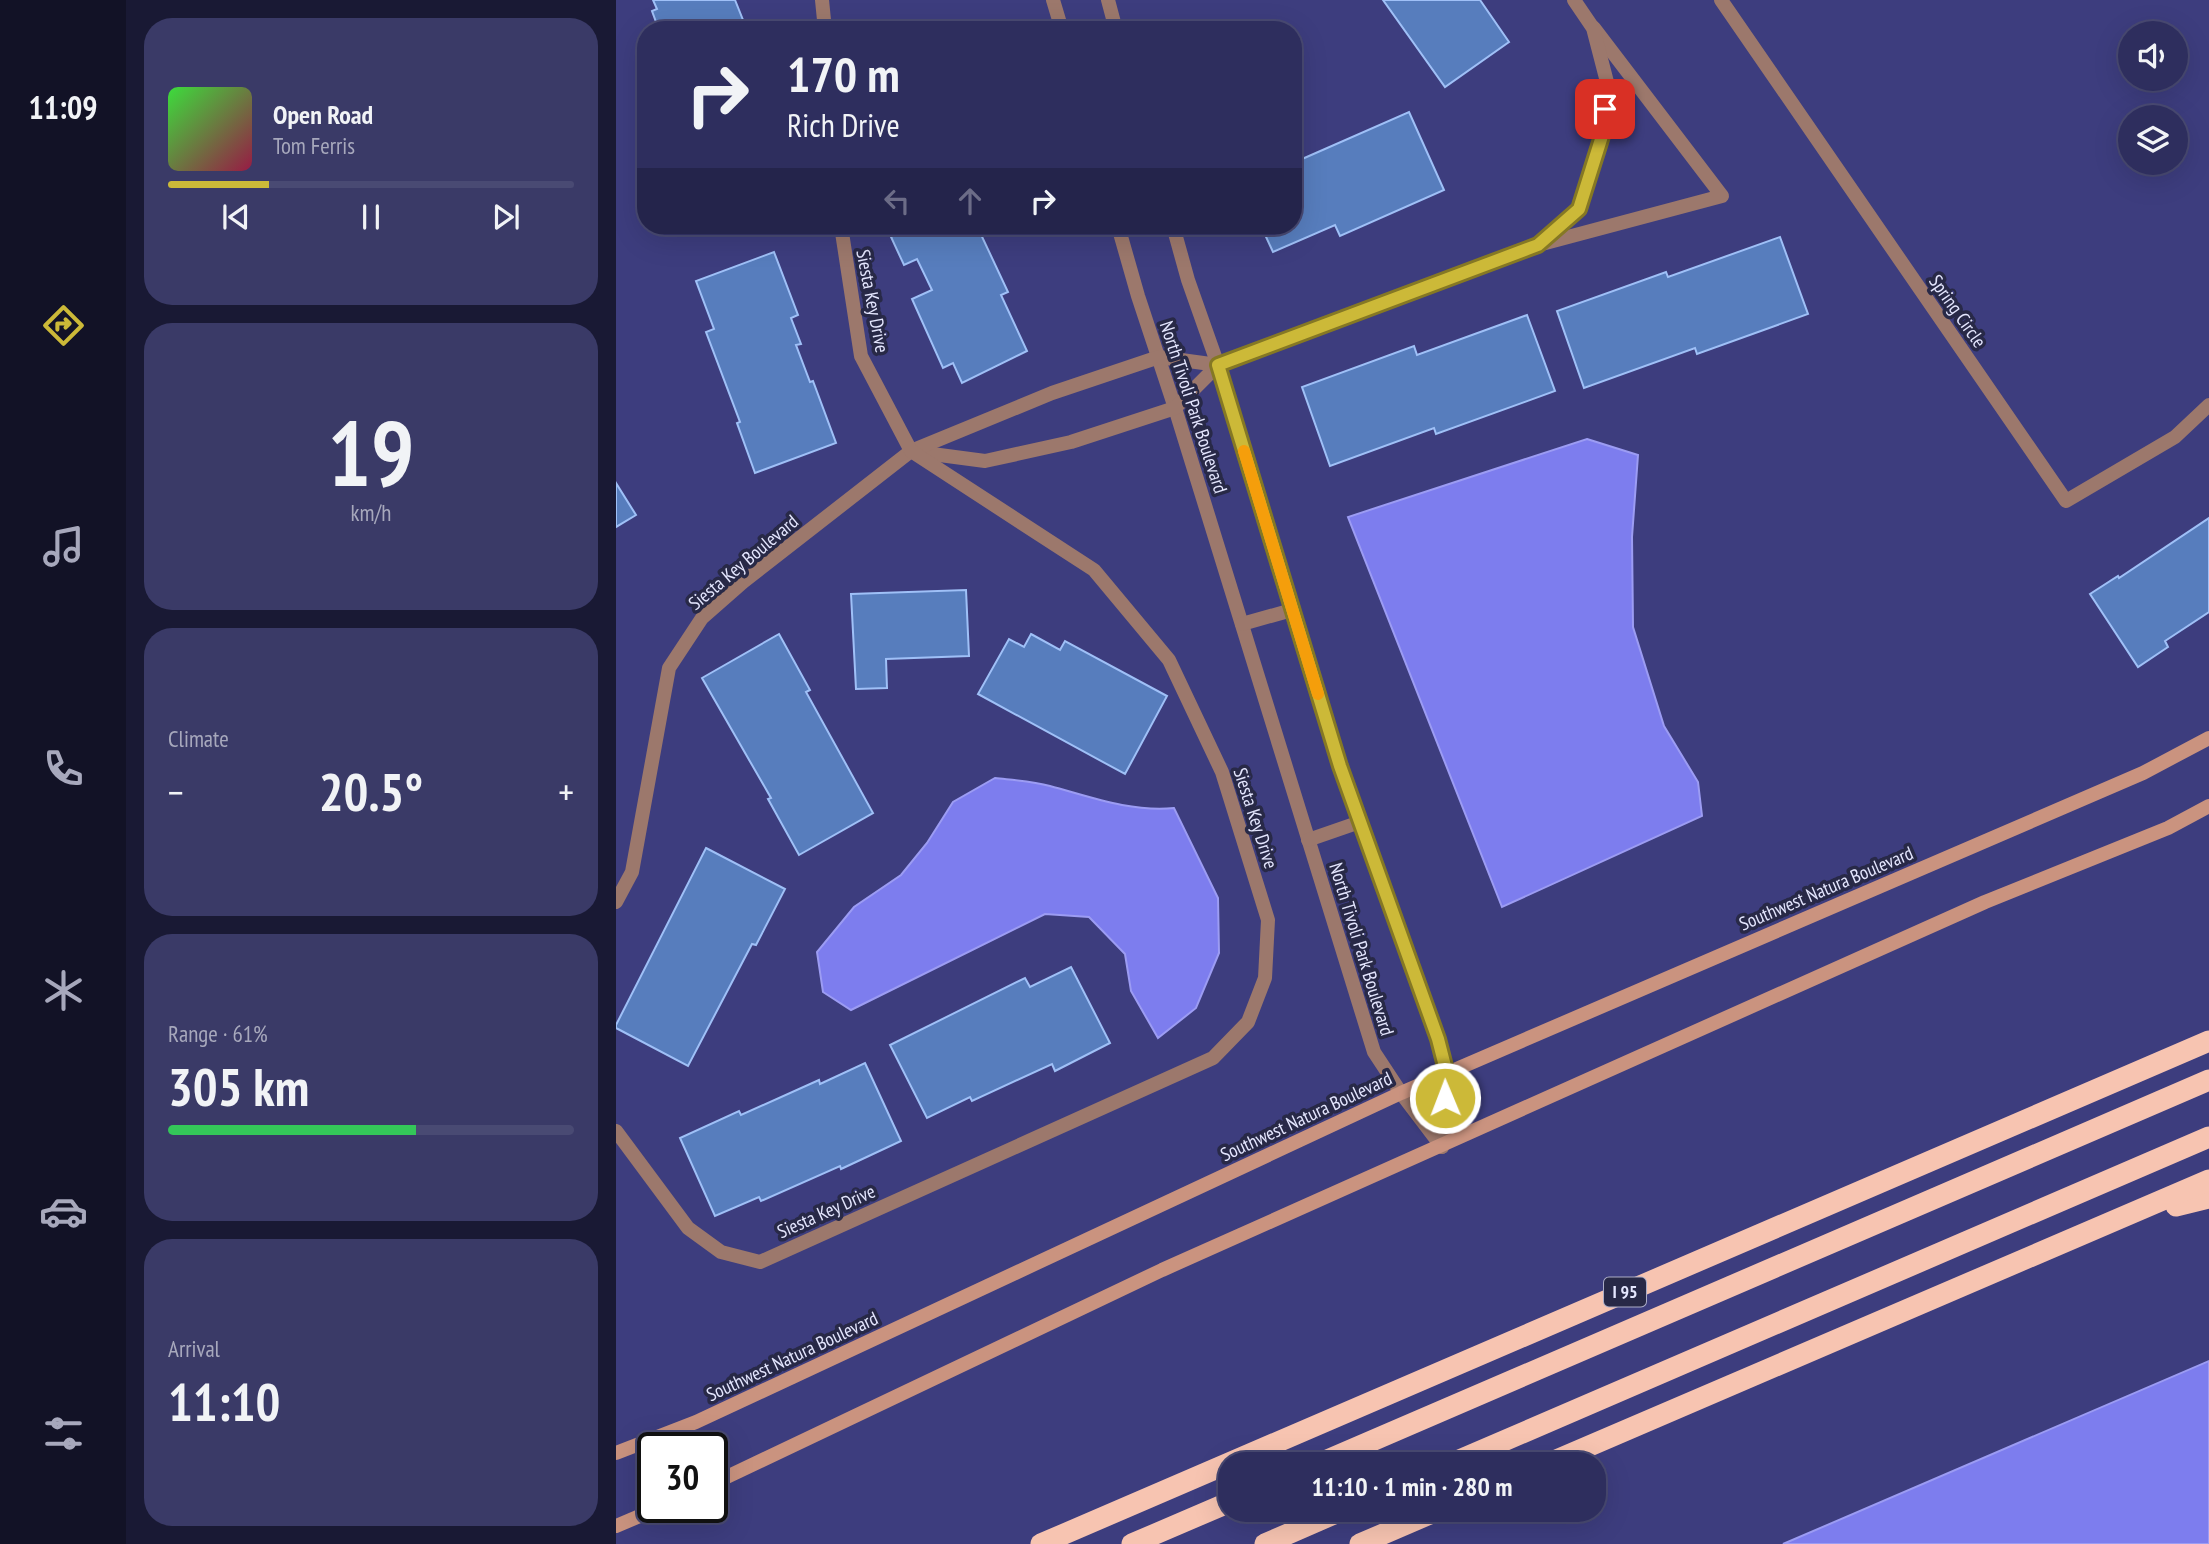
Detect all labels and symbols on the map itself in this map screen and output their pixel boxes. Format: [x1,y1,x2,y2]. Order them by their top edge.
pin [1575,79,1635,139]
street label: Siesta Key Drive [851,247,895,355]
street label: Spring Circle [1924,270,1992,352]
street label: North Tivoli Park Boulevard [1155,318,1233,496]
street label: Siesta Key Boulevard [683,509,803,615]
street label: Siesta Key Drive [1228,765,1284,872]
street label: Southwest Natura Boulevard [1735,840,1917,936]
street label: North Tivoli Park Boulevard [1324,860,1400,1038]
position arrow [1408,1061,1482,1135]
street label: Southwest Natura Boulevard [1216,1066,1396,1166]
street label: Siesta Key Drive [773,1179,879,1243]
road number: I 95 [1604,1278,1646,1307]
street label: Southwest Natura Boulevard [702,1306,882,1406]
speed limit sign: 30 [637,1432,728,1523]

